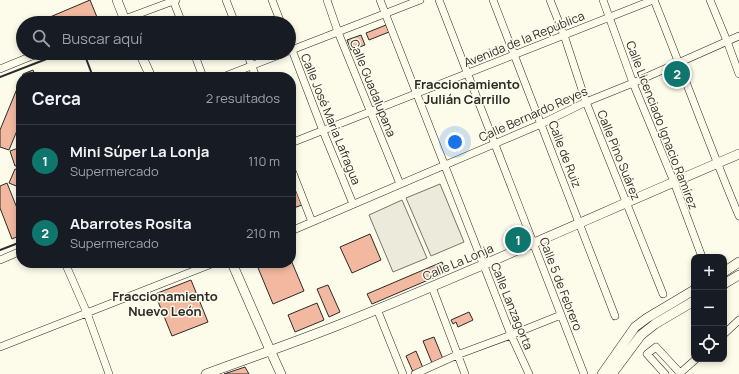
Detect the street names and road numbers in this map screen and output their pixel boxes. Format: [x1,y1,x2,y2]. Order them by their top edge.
street label: Avenida de la República [461,7,587,71]
street label: Calle Guadalupana [346,37,400,139]
street label: Calle Licenciado Ignacio Ramírez [622,38,702,212]
street label: Calle José María Lafragua [297,51,365,187]
street label: Calle Bernardo Reyes [476,82,590,146]
street label: Calle Pino Suárez [593,107,645,203]
street label: Calle de Ruiz [544,118,586,190]
street label: Calle 5 de Febrero [535,235,587,333]
street label: Calle La Lonja [420,239,496,285]
street label: Calle Lanzagorta [487,260,537,352]

